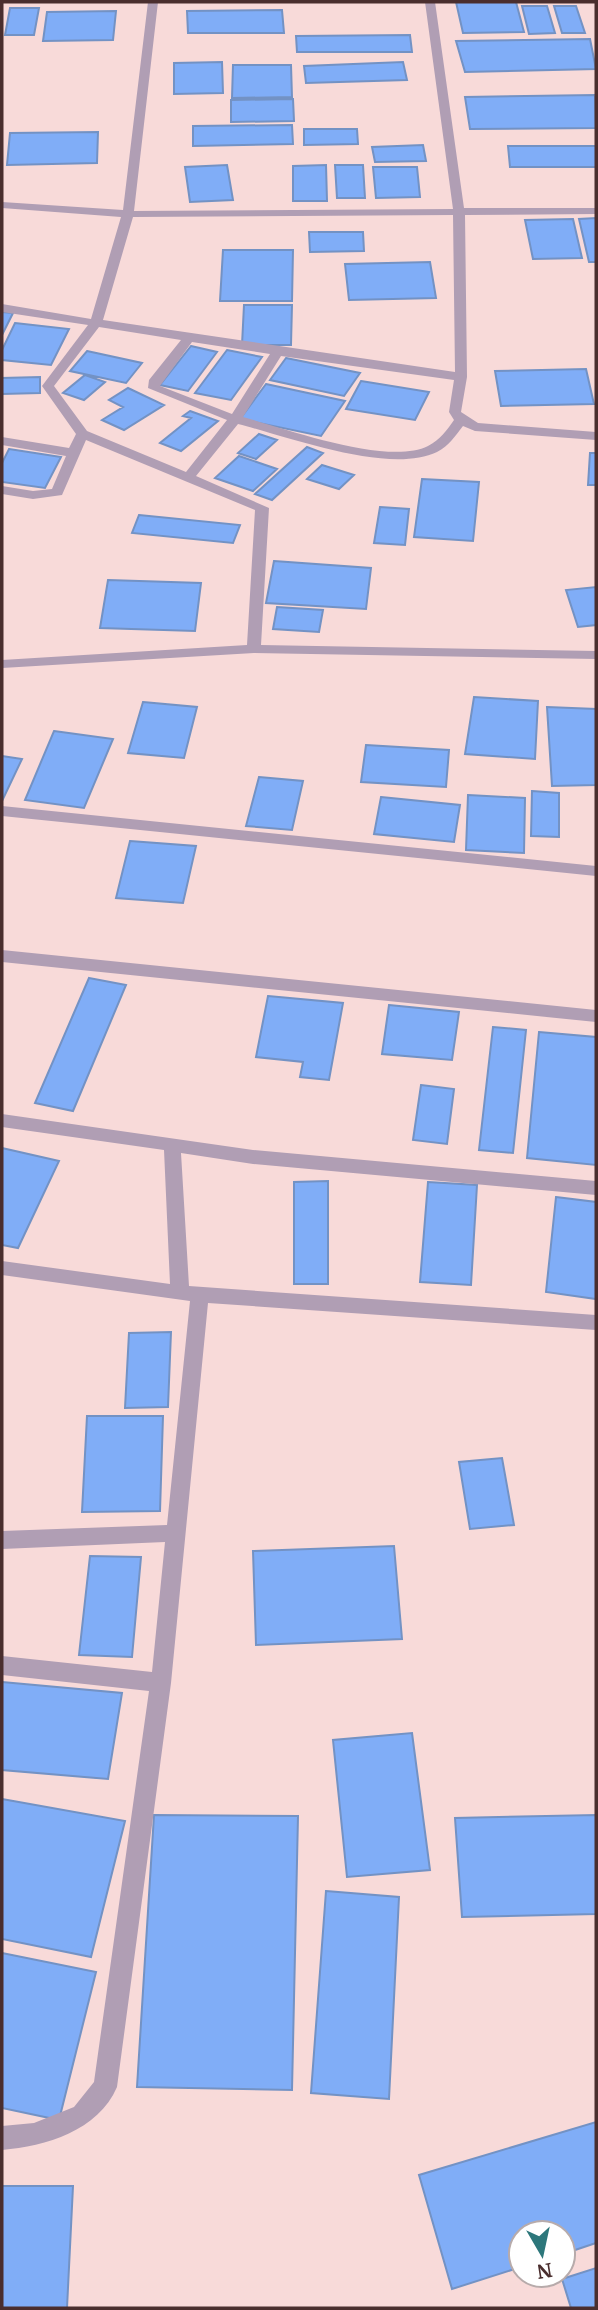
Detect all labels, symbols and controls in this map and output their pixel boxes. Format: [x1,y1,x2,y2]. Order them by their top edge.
north arrow [507,2219,577,2289]
text: N [535,2258,554,2284]

